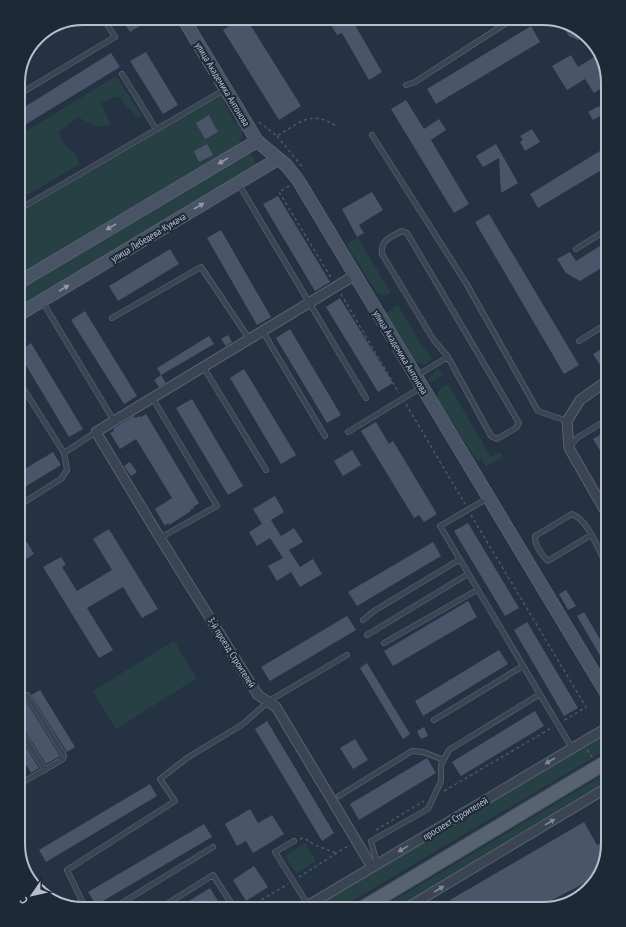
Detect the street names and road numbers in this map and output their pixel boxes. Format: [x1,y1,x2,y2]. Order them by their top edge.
street label: улица Академика Антонова [192,40,253,129]
street label: улица Лебедева-Кумача [108,210,188,265]
street label: улица Академика Антонова [370,308,431,397]
street label: 3-й проезд Строителей [205,614,259,690]
street label: проспект Строителей [420,794,490,843]

